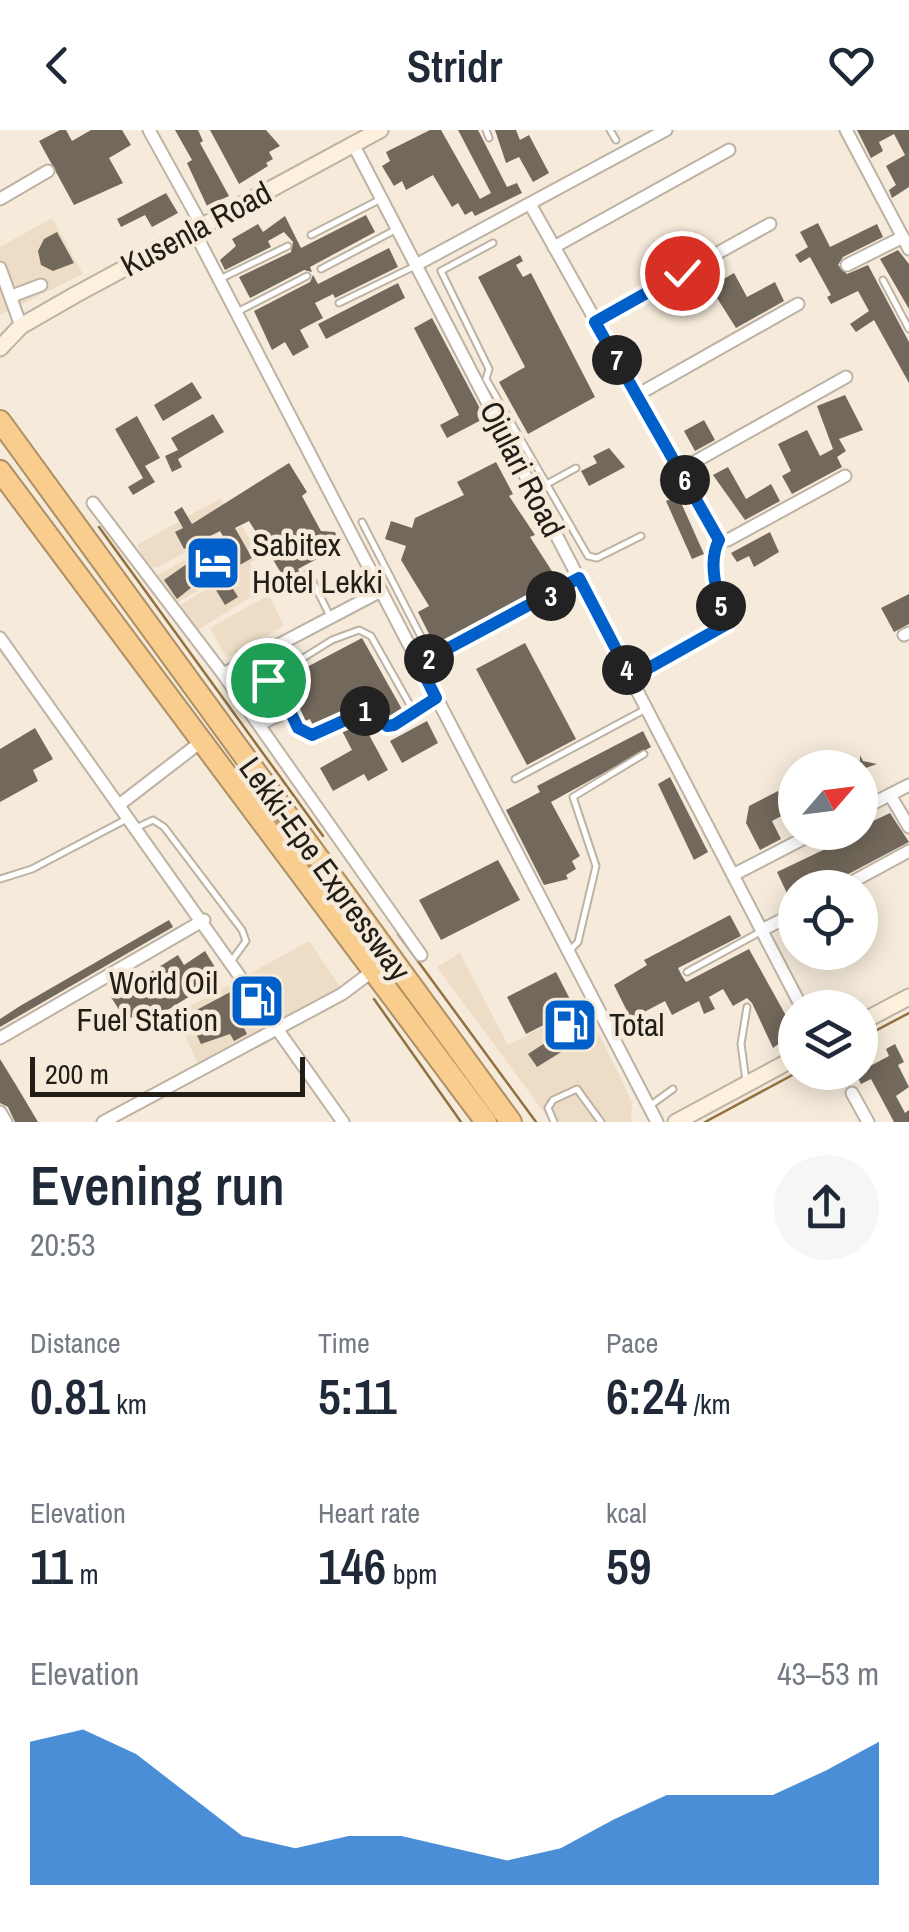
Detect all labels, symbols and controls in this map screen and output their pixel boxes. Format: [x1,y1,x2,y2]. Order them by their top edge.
text: Stridr [407,35,502,96]
icon: back [30,38,85,93]
icon: heart [824,38,879,93]
street label: Kusenla Road [113,171,279,286]
pin [640,231,725,316]
icon: check [655,246,710,301]
pin: 7 [592,335,642,385]
text: 7 [611,341,623,379]
street label: Ojulari Road [470,393,575,544]
pin: 6 [660,455,710,505]
text: 6 [679,461,691,499]
place label: Sabitex Hotel Lekki [252,523,383,603]
hotel icon: Sabitex Hotel Lekki [183,533,243,593]
pin: 3 [526,571,576,621]
text: 3 [545,577,557,615]
pin: 5 [696,581,746,631]
text: 5 [715,587,727,625]
pin: 2 [404,634,454,684]
pin [226,638,311,723]
text: 2 [423,640,435,678]
pin: 4 [602,645,652,695]
text: 4 [621,651,633,689]
icon: arrive [241,653,296,708]
pin: 1 [340,686,390,736]
text: 1 [359,692,371,730]
street label: Lekki-Epe Expressway [230,748,421,989]
north arrow [778,750,878,850]
map controls [778,750,878,1090]
button: locate [778,870,878,970]
place label: World Oil Fuel Station [76,961,218,1041]
fuel station icon: World Oil Fuel Station [227,971,287,1031]
button: layers [778,990,878,1090]
fuel station icon: Total [540,995,600,1055]
place label: Total [609,1003,664,1046]
scale bar [30,1052,305,1096]
text: 200 m [45,1055,109,1093]
text: Evening run [30,1148,285,1222]
button: share [774,1155,879,1260]
text: 20:53 [30,1223,96,1266]
text: Distance [30,1324,121,1362]
text: Time [318,1324,370,1362]
text: Pace [606,1324,658,1362]
text: 0.81 [30,1362,110,1430]
text: 5:11 [318,1362,397,1430]
text: 6:24 [606,1362,687,1430]
text: km [110,1385,147,1423]
text: /km [687,1385,731,1423]
text: Elevation [30,1494,126,1532]
text: Heart rate [318,1494,420,1532]
text: kcal [606,1494,647,1532]
text: 11 [30,1532,73,1600]
text: 146 [318,1532,386,1600]
text: 59 [606,1532,652,1600]
text: m [73,1555,99,1593]
text: bpm [386,1555,437,1593]
text: Elevation [30,1652,139,1695]
text: 43–53 m [777,1652,879,1695]

